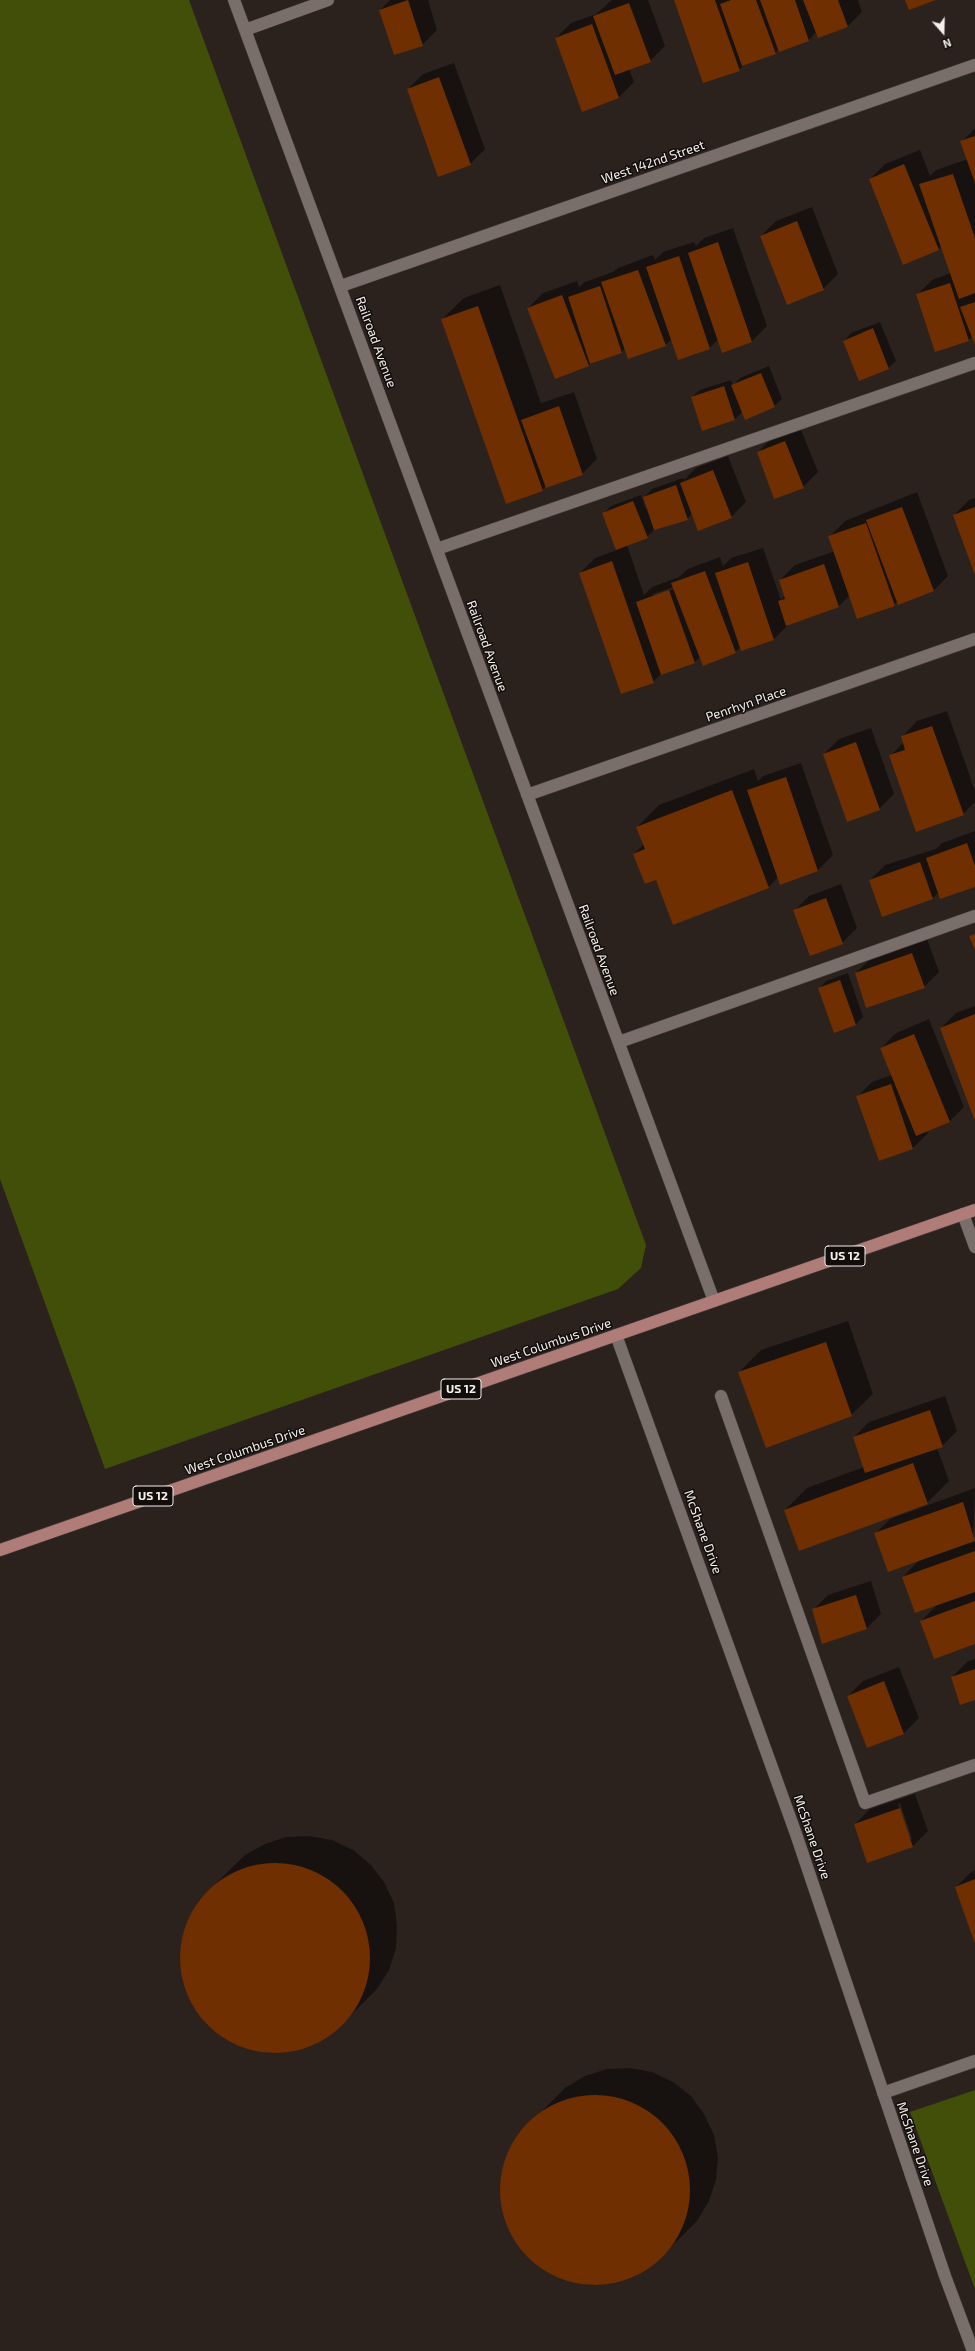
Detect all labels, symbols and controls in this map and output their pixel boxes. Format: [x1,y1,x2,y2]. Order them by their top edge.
north arrow [923,12,963,52]
text: N [941,36,953,51]
street label: West 142nd Street [599,137,707,187]
street label: Railroad Avenue [352,294,400,390]
street label: Railroad Avenue [463,598,511,694]
street label: Penrhyn Place [704,683,788,725]
street label: Railroad Avenue [575,902,623,998]
road number: US 12 [825,1246,865,1266]
street label: West Columbus Drive [489,1315,613,1371]
road number: US 12 [441,1379,481,1399]
street label: West Columbus Drive [183,1422,307,1478]
road number: US 12 [133,1486,173,1506]
street label: McShane Drive [681,1488,725,1576]
street label: McShane Drive [790,1793,834,1881]
street label: McShane Drive [893,2100,937,2188]

